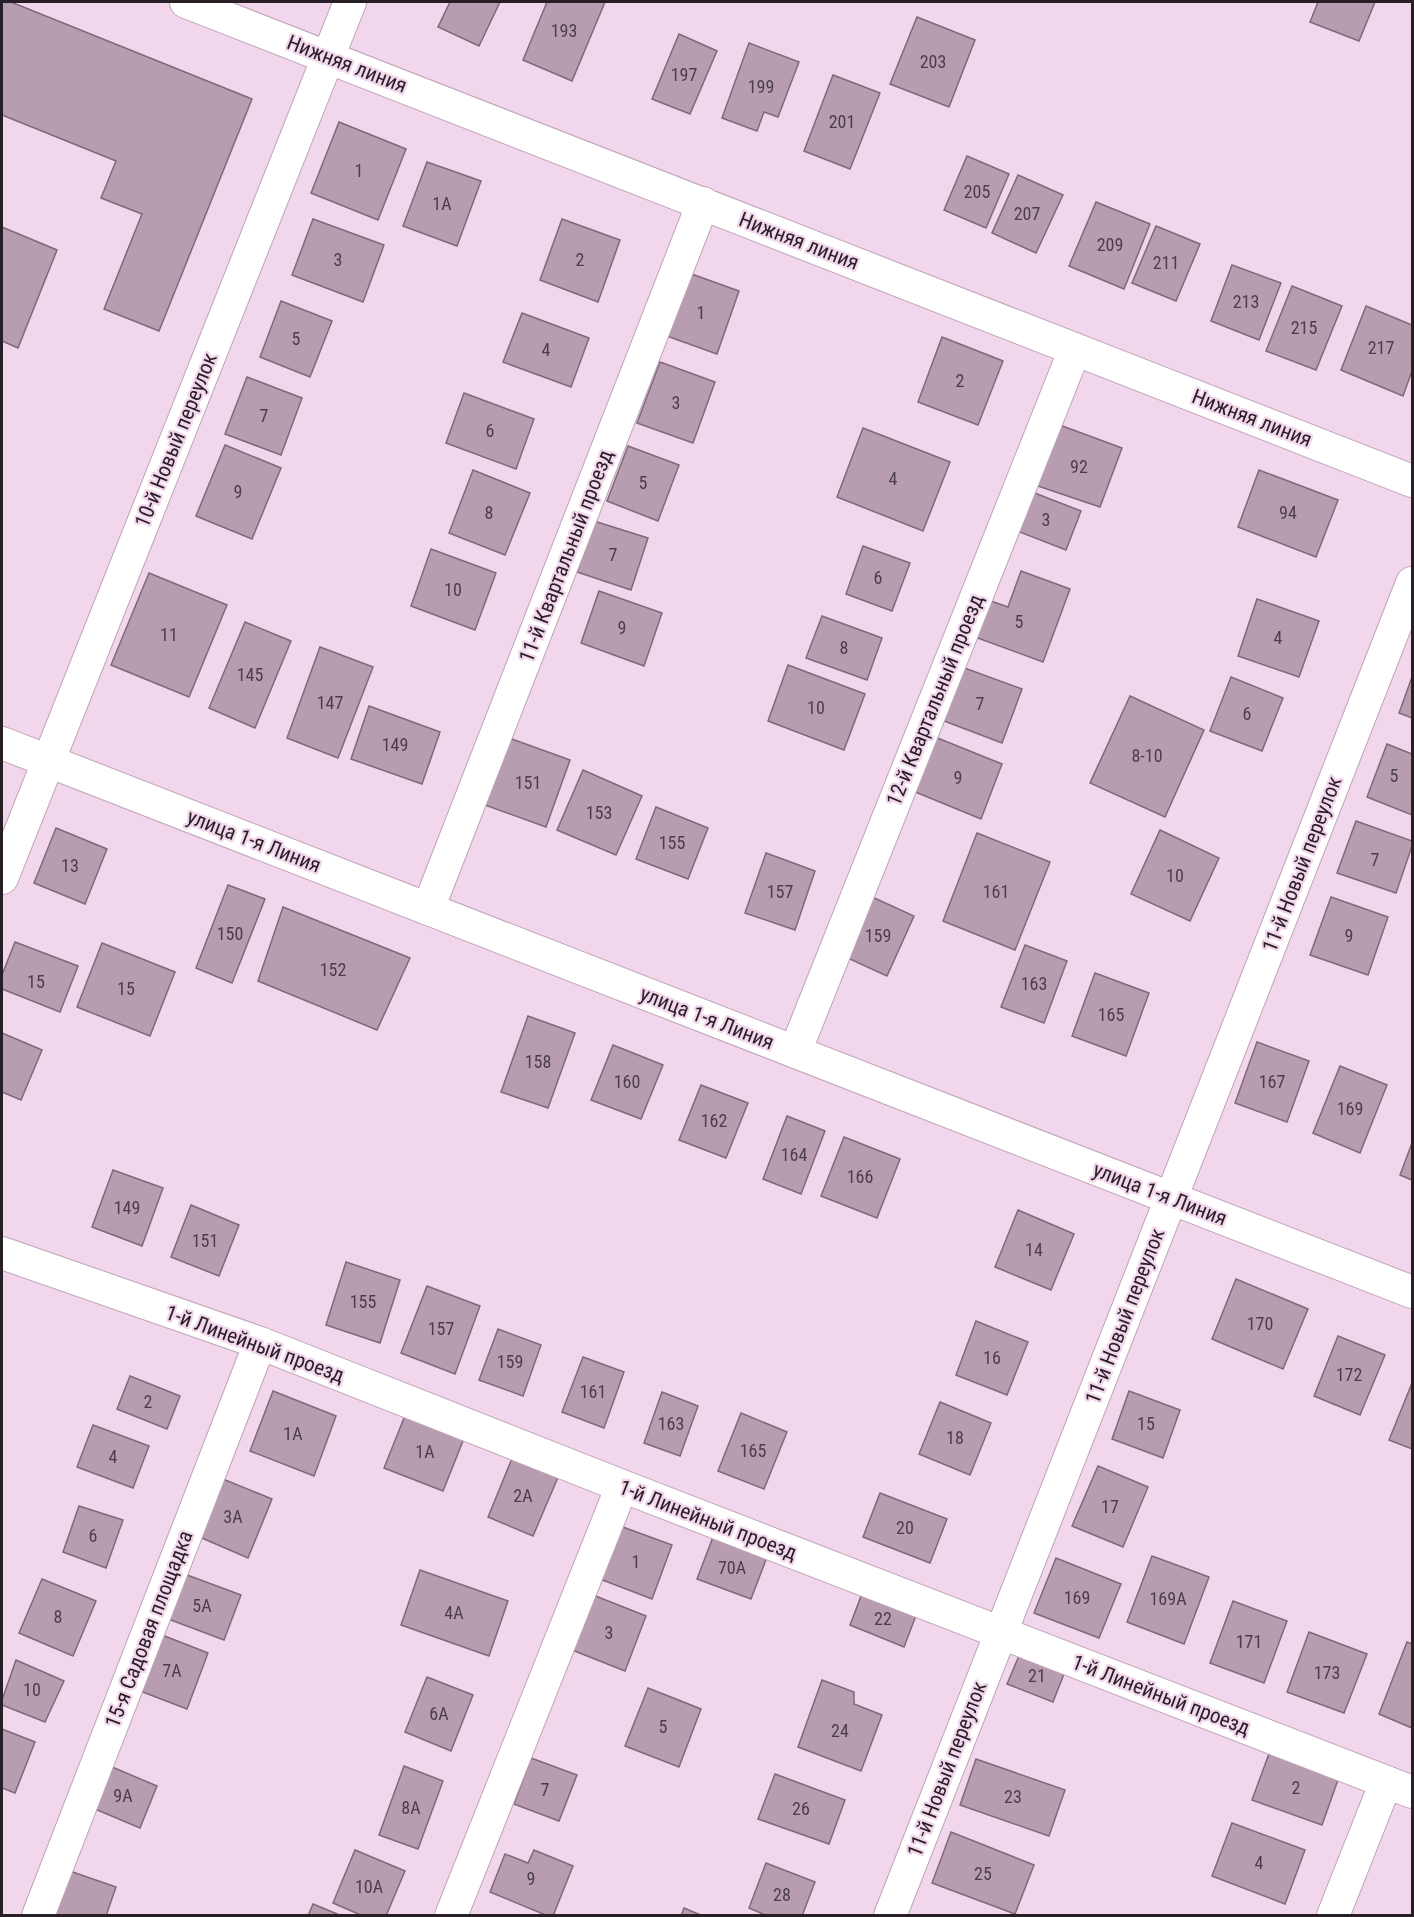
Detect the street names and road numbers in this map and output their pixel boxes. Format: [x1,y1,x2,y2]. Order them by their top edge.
street label: Нижняя линия [284,30,410,98]
street label: Нижняя линия [736,207,862,275]
street label: 10-й Новый переулок [130,349,222,531]
street label: Нижняя линия [1189,384,1315,452]
street label: 11-й Квартальный проезд [514,446,618,666]
street label: 12-й Квартальный проезд [882,591,988,809]
street label: 11-й Новый переулок [1258,773,1346,955]
street label: улица 1-я Линия [184,804,324,878]
street label: улица 1-я Линия [637,981,777,1055]
street label: улица 1-я Линия [1090,1157,1230,1231]
street label: 11-й Новый переулок [1081,1225,1169,1407]
street label: 1-й Линейный проезд [162,1300,348,1388]
street label: 1-й Линейный проезд [615,1474,801,1566]
street label: 15-я Садовая площадка [100,1527,198,1731]
street label: 1-й Линейный проезд [1069,1650,1253,1740]
street label: 11-й Новый переулок [903,1678,991,1860]

